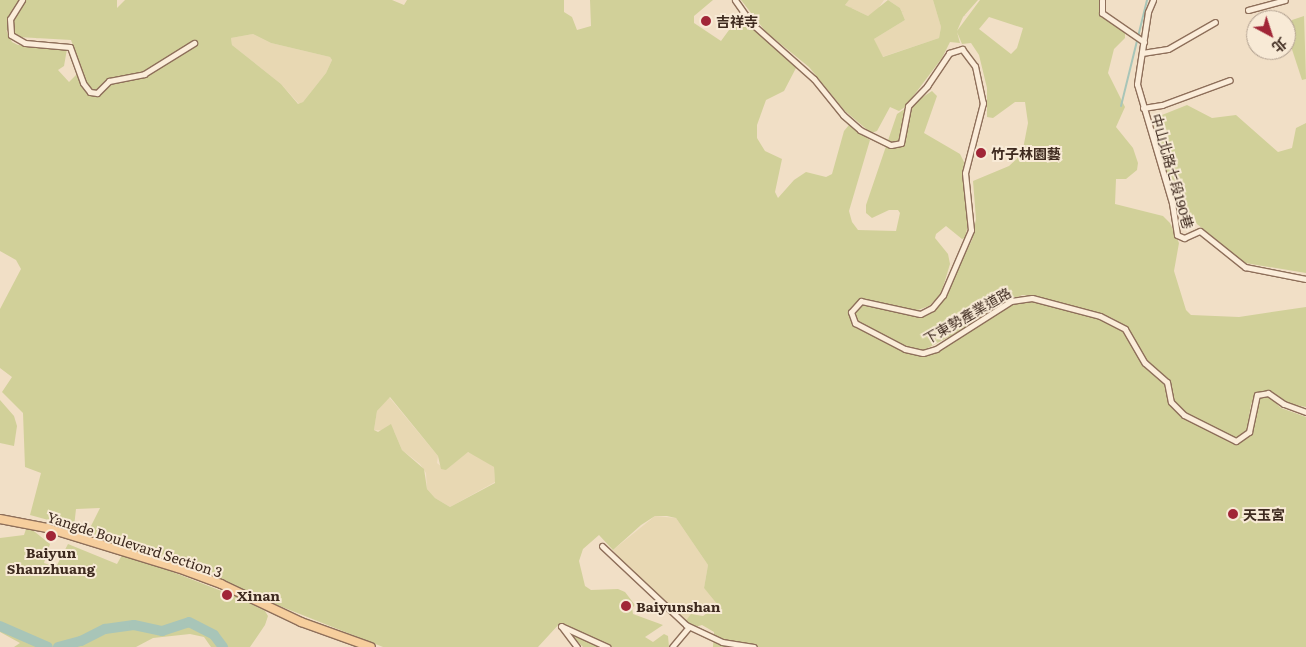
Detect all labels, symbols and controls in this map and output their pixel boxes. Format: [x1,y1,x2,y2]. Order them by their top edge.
north arrow [1246,10,1296,60]
place label: 吉祥寺 [716,13,758,29]
marker: 吉祥寺 [700,15,712,27]
text: 北 [1268,34,1292,58]
street label: 中山北路七段190巷 [1149,111,1197,231]
place label: 竹子林園藝 [991,145,1061,161]
marker: 竹子林園藝 [975,147,987,159]
street label: 下東勢產業道路 [920,283,1014,347]
place label: 天玉宮 [1243,506,1285,522]
street label: Yangde Boulevard Section 3 [45,508,225,580]
marker: 天玉宮 [1227,508,1239,520]
marker: Baiyun Shanzhuang [45,530,57,542]
place label: Baiyun Shanzhuang [7,544,95,576]
place label: Xinan [237,587,280,603]
marker: Xinan [221,589,233,601]
place label: Baiyunshan [636,598,720,614]
marker: Baiyunshan [620,600,632,612]

